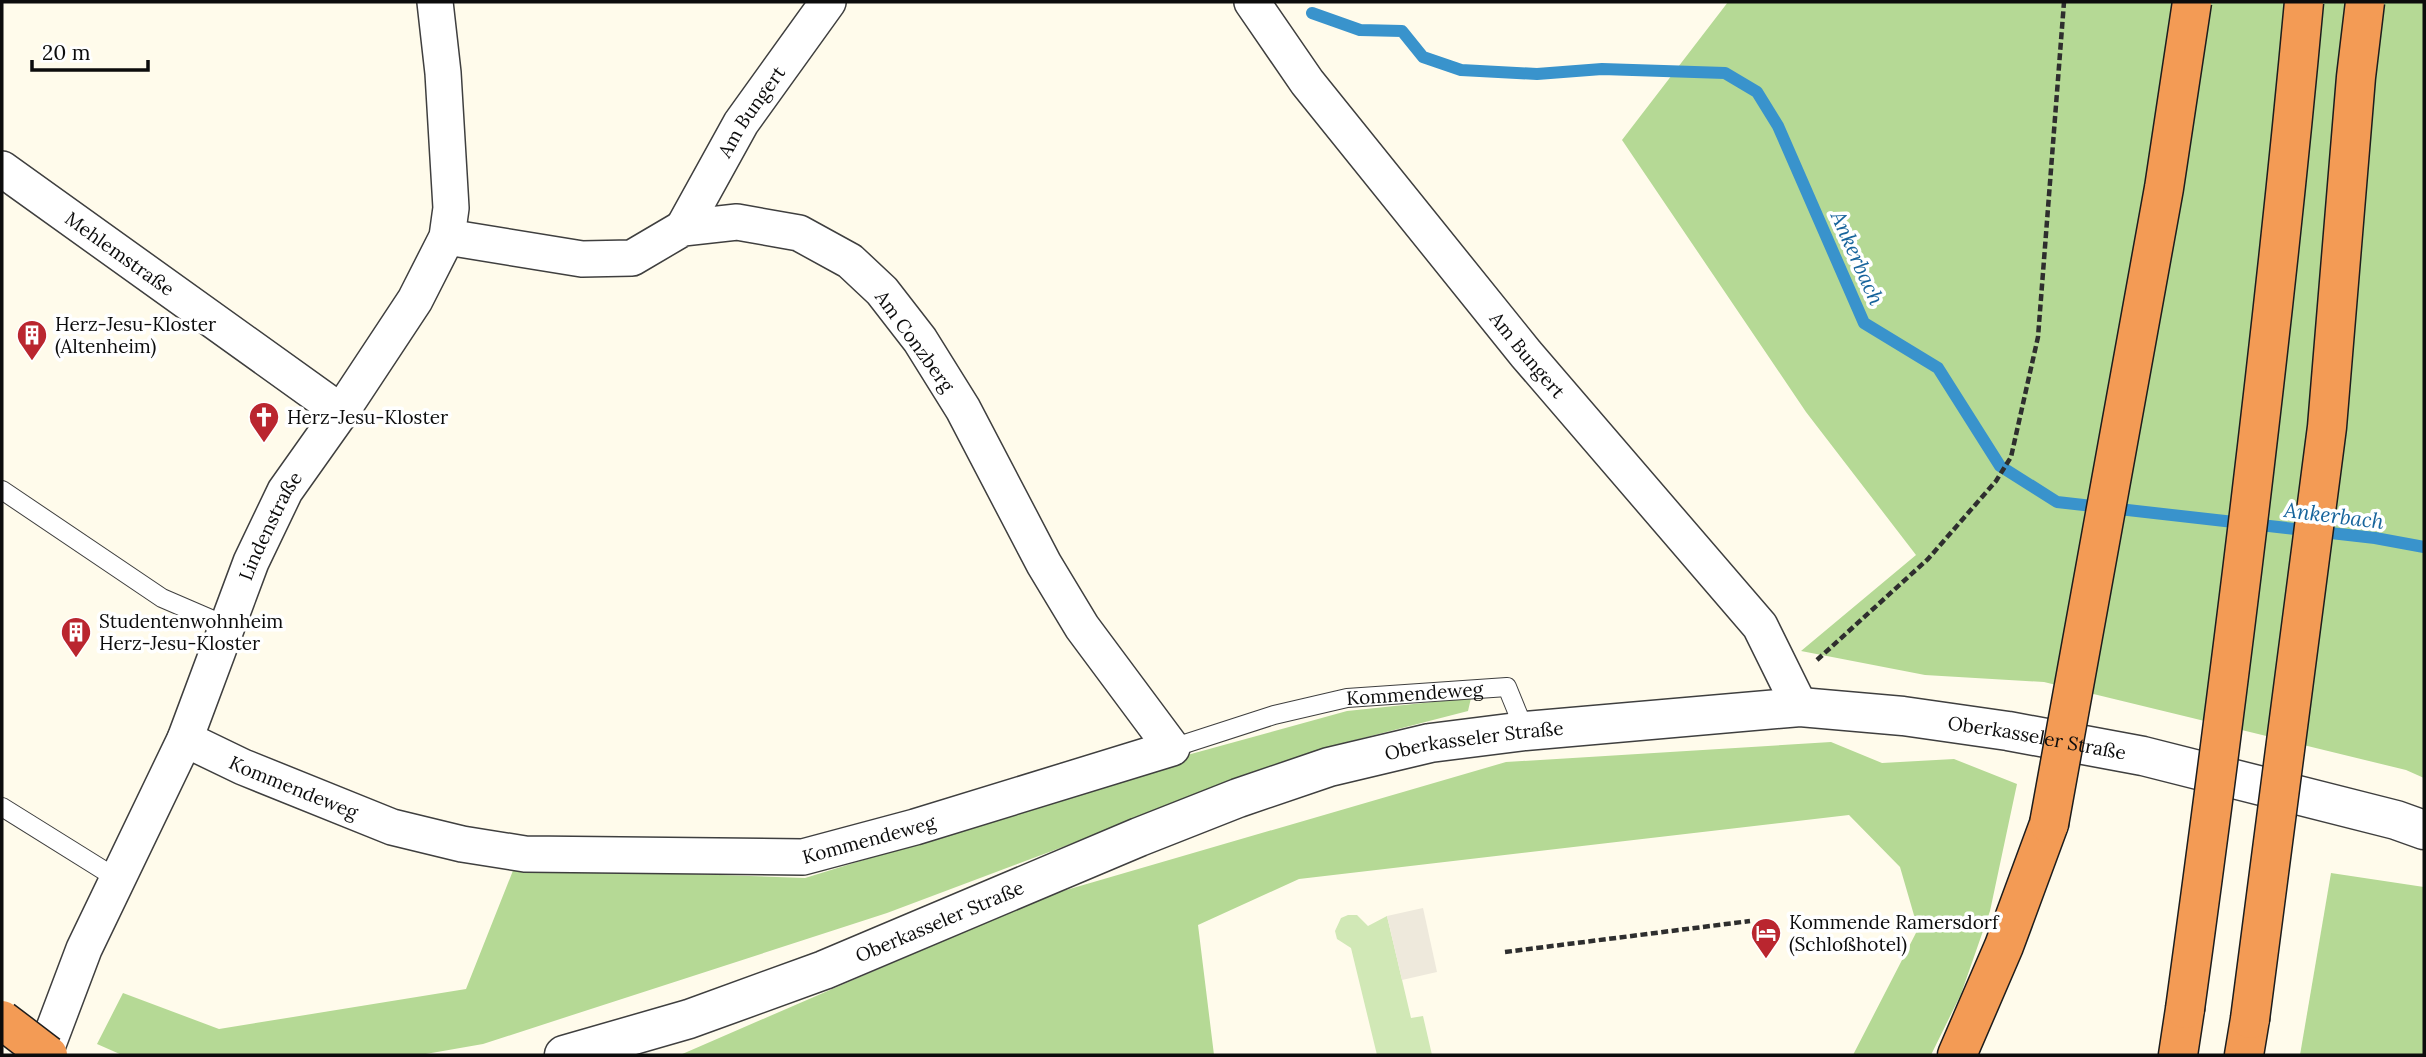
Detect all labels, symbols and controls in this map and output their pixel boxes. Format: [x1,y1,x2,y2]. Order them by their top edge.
scale bar [32,28,147,72]
text: 20 m [42,39,91,66]
street label: Am Bungert [712,61,791,162]
water label: Ankerbach [1824,205,1890,309]
street label: Mehlemstraße [60,206,179,301]
street label: Am Conzberg [870,285,960,397]
street label: Am Bungert [1484,306,1571,403]
place label: Herz-Jesu-Kloster (Altenheim) [55,312,217,359]
building icon: Herz-Jesu-Kloster (Altenheim) [15,318,49,362]
church icon: Herz-Jesu-Kloster [247,400,281,444]
place label: Herz-Jesu-Kloster [287,405,449,429]
street label: Lindenstraße [233,467,307,583]
water label: Ankerbach [2282,496,2386,535]
place label: Studentenwohnheim Herz-Jesu-Kloster [99,609,283,655]
building icon: Studentenwohnheim Herz-Jesu-Kloster [59,615,93,659]
street label: Kommendeweg [1345,677,1484,710]
street label: Oberkasseler Straße [1946,711,2128,765]
street label: Oberkasseler Straße [1382,716,1564,765]
street label: Kommendeweg [225,750,362,824]
street label: Kommendeweg [799,809,939,869]
street label: Oberkasseler Straße [852,875,1027,967]
place label: Kommende Ramersdorf (Schloßhotel) [1789,910,2000,957]
hotel icon: Kommende Ramersdorf (Schloßhotel) [1749,916,1783,960]

